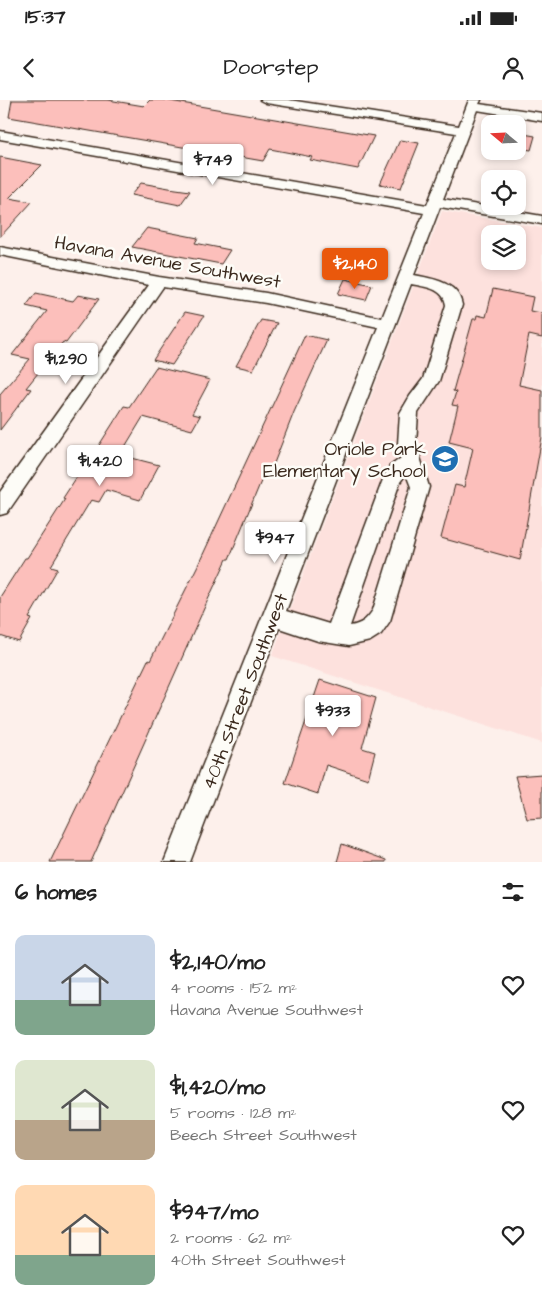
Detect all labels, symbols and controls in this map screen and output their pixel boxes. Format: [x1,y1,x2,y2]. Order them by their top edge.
text: 15:37 [25,4,65,31]
text: Doorstep [223,52,319,83]
icon: back [15,54,43,82]
icon: person [499,54,527,82]
north arrow [481,115,526,160]
map controls [481,115,526,270]
pin: $749 [183,144,243,186]
text: $749 [194,149,232,171]
button: locate [481,170,526,215]
button: layers [481,225,526,270]
street label: Havana Avenue Southwest [52,229,283,296]
pin: $2,140 [314,248,396,290]
text: $2,140 [333,253,377,275]
pin: $1,290 [25,342,107,385]
text: $1,290 [45,348,87,370]
place label: Oriole Park Elementary School [263,436,426,486]
pin: $1,420 [59,444,141,487]
school or university icon: Oriole Park Elementary School [430,444,460,474]
text: $1,420 [78,450,122,472]
pin: $947 [245,522,305,564]
text: $947 [256,527,294,549]
street label: 40th Street Southwest [195,589,295,794]
pin: $933 [303,694,363,737]
text: $933 [316,700,350,722]
text: 6 homes [15,878,97,907]
icon: filters [499,878,527,906]
text: $2,140/mo [170,948,265,977]
icon: home [55,955,115,1015]
icon: heart [499,971,527,999]
text: 4 rooms · 152 m² [170,977,297,999]
text: Havana Avenue Southwest [170,999,363,1021]
text: $1,420/mo [170,1073,265,1102]
icon: home [55,1080,115,1140]
icon: heart [499,1096,527,1124]
text: 5 rooms · 128 m² [170,1102,297,1124]
text: Beech Street Southwest [170,1124,357,1146]
text: $947/mo [170,1198,259,1227]
icon: home [55,1205,115,1265]
icon: heart [499,1221,527,1249]
text: 2 rooms · 62 m² [170,1227,292,1249]
text: 40th Street Southwest [170,1249,345,1271]

